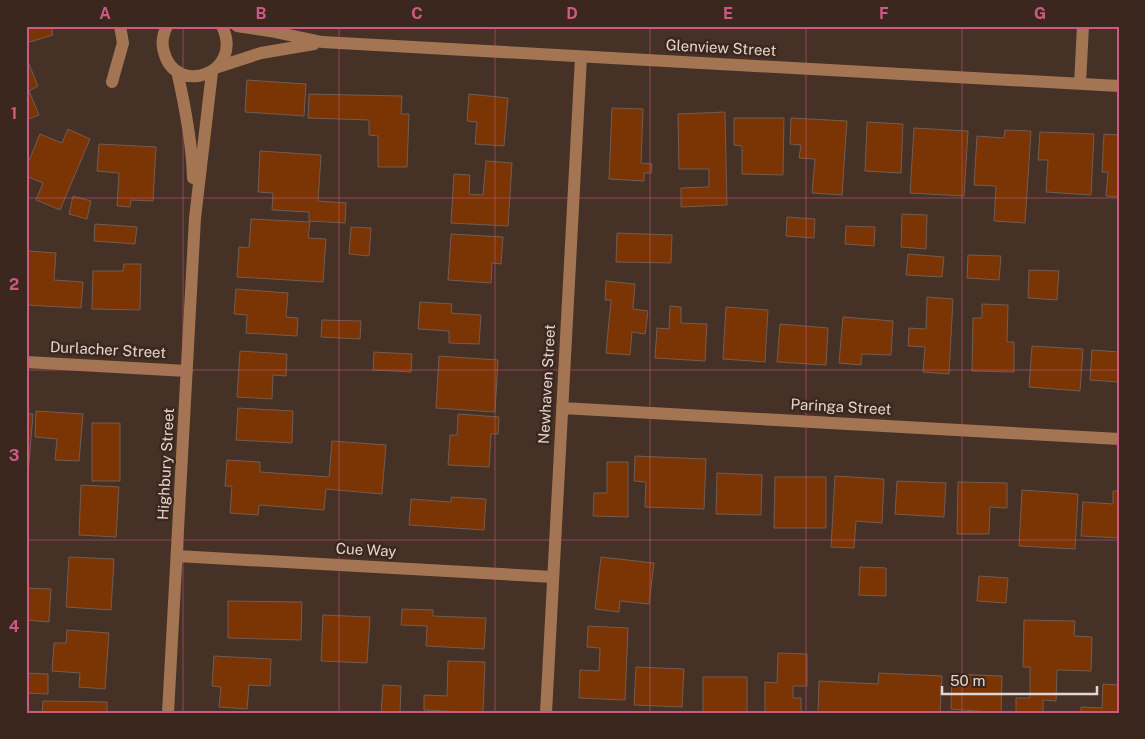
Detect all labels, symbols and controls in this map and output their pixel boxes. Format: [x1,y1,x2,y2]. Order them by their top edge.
text: A [99,4,111,23]
text: B [256,4,267,23]
text: C [411,4,423,23]
text: D [566,4,578,23]
text: E [723,4,733,23]
text: F [879,4,889,23]
text: G [1034,4,1046,23]
street label: Glenview Street [665,36,777,59]
text: 1 [11,104,17,123]
text: 2 [9,275,19,294]
street label: Newhaven Street [535,323,558,444]
street label: Durlacher Street [49,338,167,361]
street label: Paringa Street [790,395,892,418]
street label: Highbury Street [154,407,177,521]
text: 3 [9,446,19,465]
street label: Cue Way [335,539,397,560]
text: 4 [9,617,20,636]
scale bar [942,664,1098,696]
text: 50 m [950,672,985,689]

